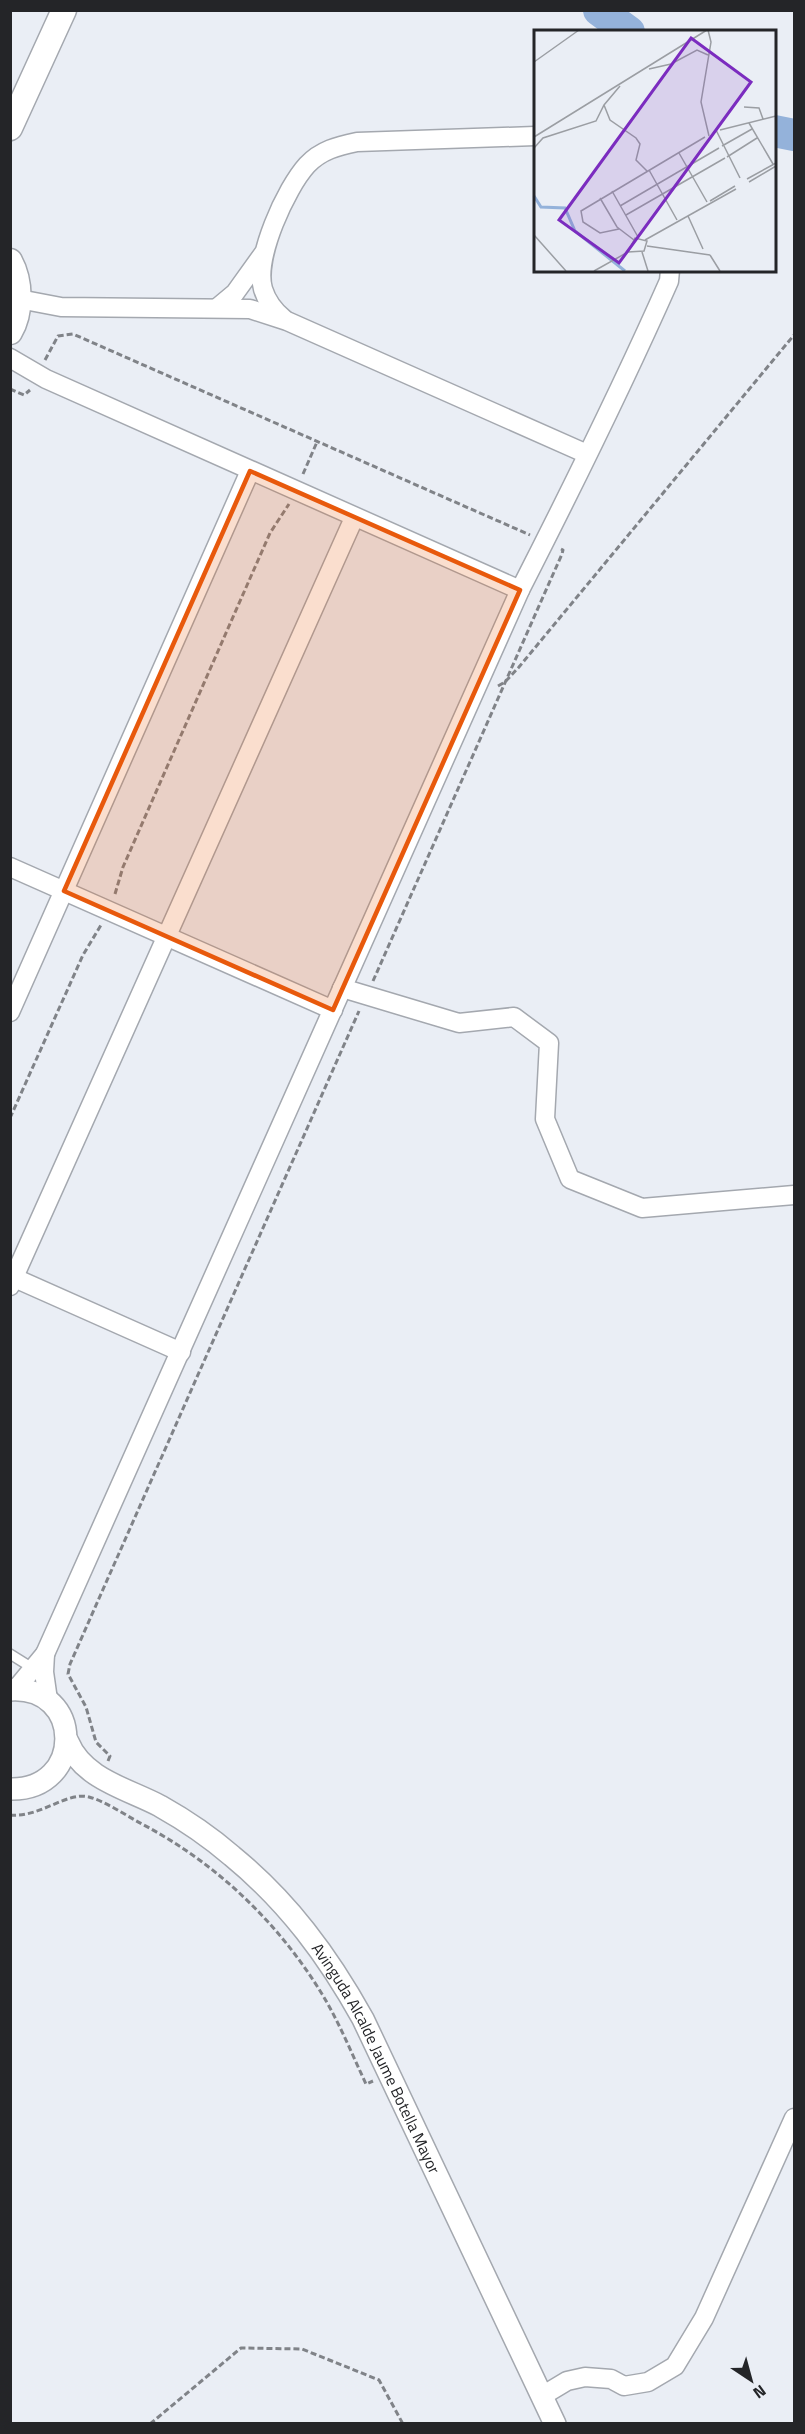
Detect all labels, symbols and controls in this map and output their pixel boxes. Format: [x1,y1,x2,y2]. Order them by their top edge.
inset map [534,30,775,272]
street label: Avinguda Alcalde Jaume Botella Mayor [306,1938,447,2178]
north arrow [721,2350,781,2410]
text: N [748,2379,771,2405]

